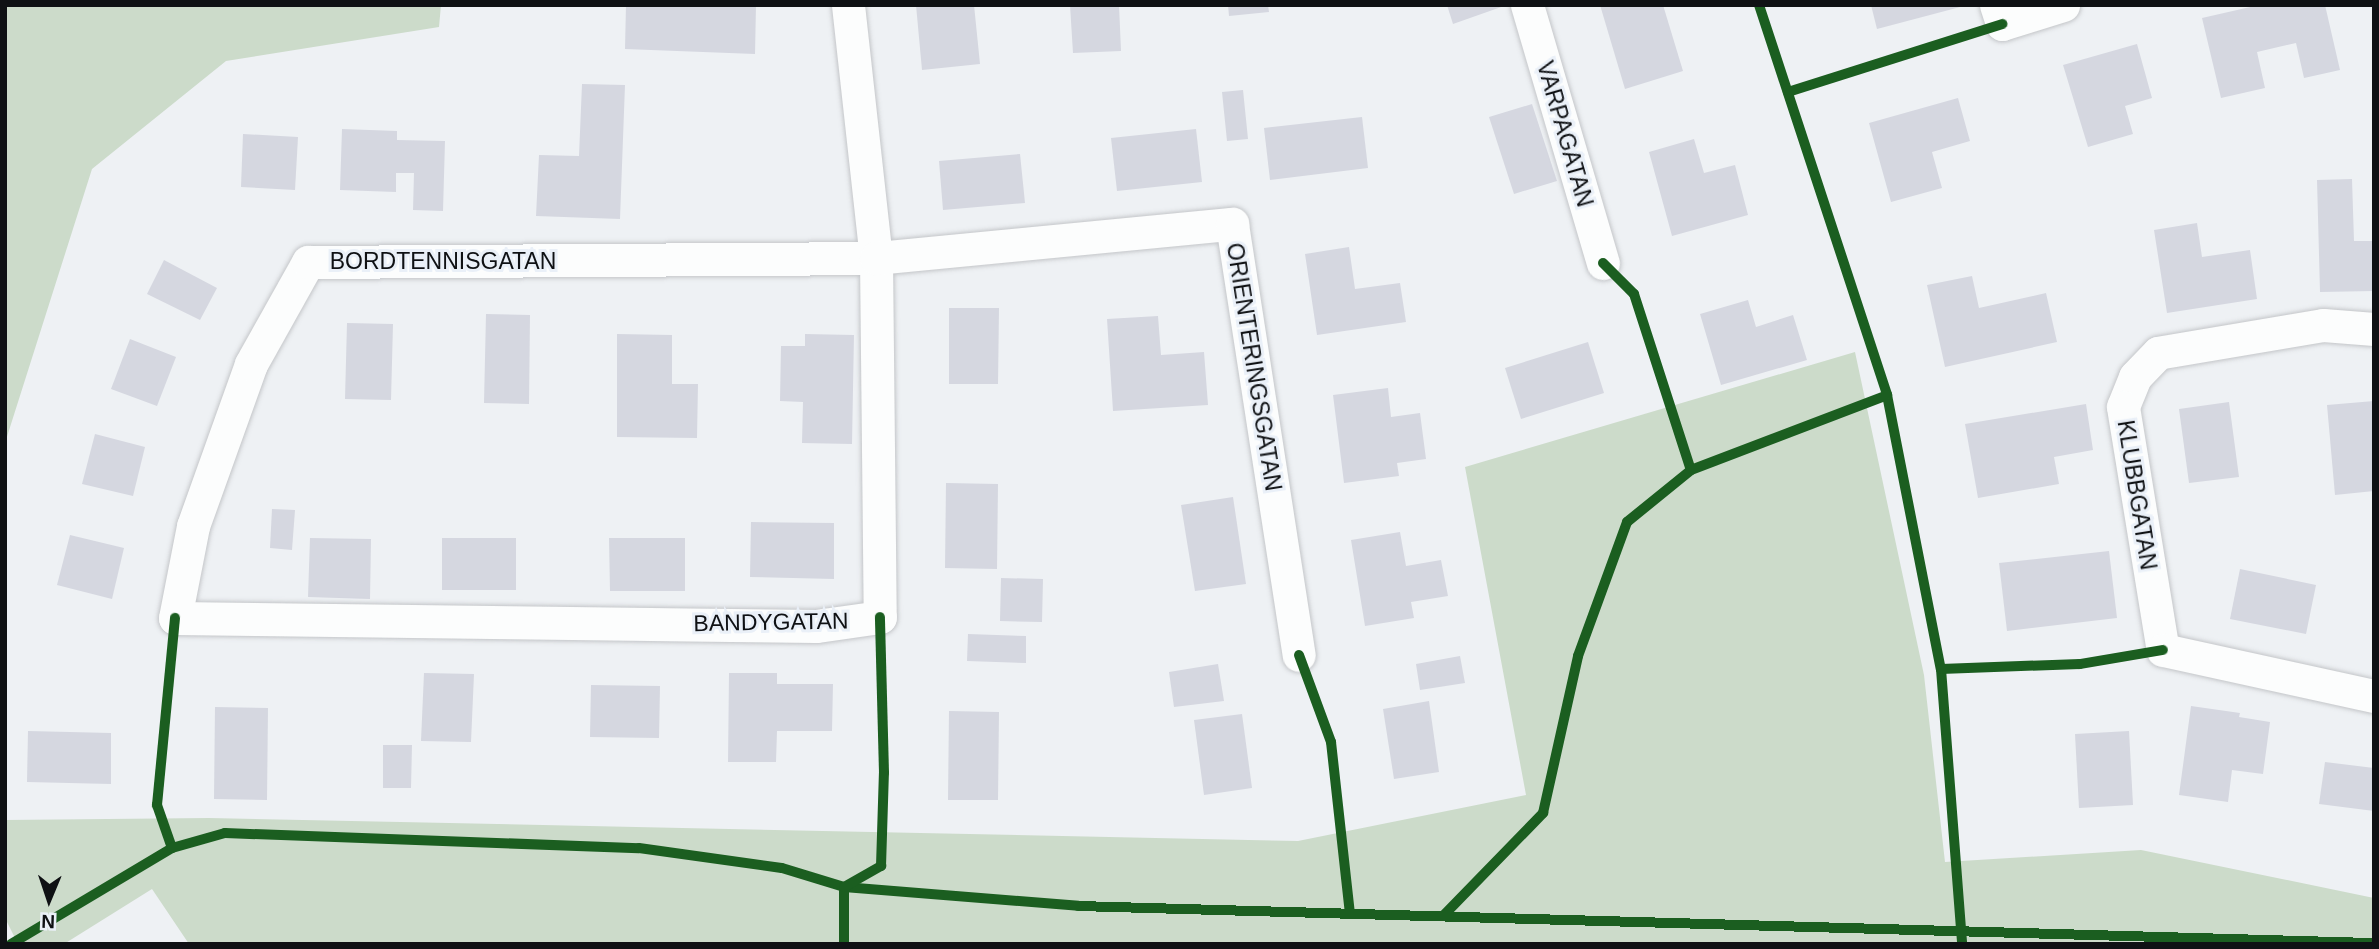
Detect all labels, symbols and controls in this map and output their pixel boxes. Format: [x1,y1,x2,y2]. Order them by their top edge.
street label: VARPAGATAN [1531,58,1599,210]
street label: ORIENTERINGSGATAN [1221,241,1287,493]
street label: BORDTENNISGATAN [330,247,556,275]
street label: KLUBBGATAN [2112,418,2162,572]
street label: BANDYGATAN [693,607,849,637]
north arrow [14,865,84,935]
text: N [41,911,55,932]

